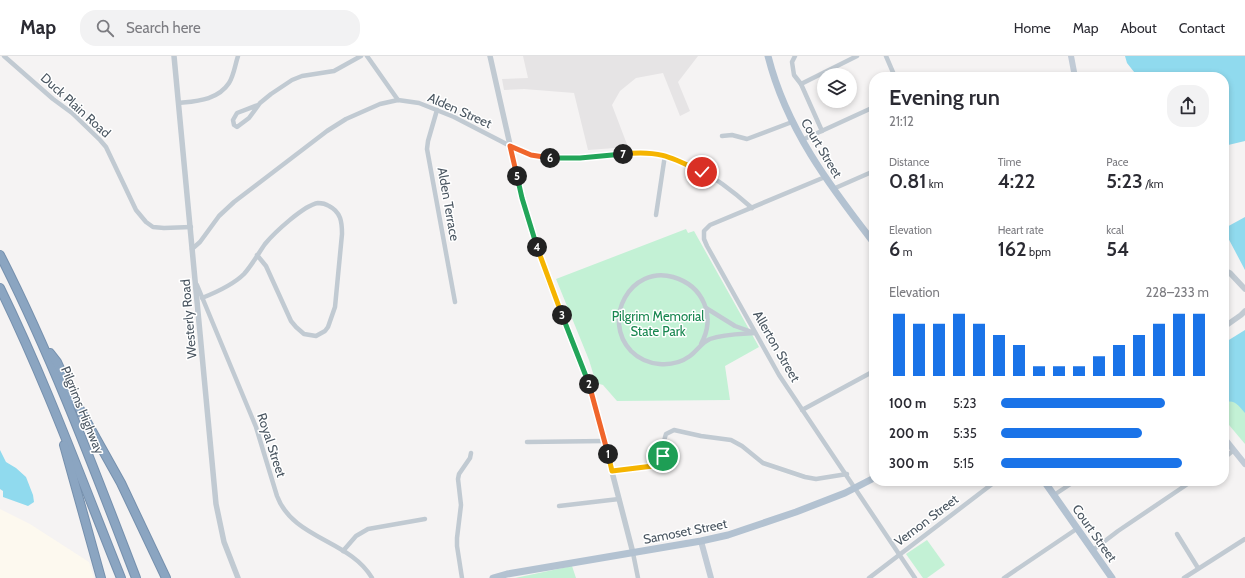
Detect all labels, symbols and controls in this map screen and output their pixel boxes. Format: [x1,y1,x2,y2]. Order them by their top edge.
search box [80,10,360,46]
text: Map [20,16,56,39]
icon: search [94,17,116,39]
text: Search here [126,19,201,37]
text: Home [1014,19,1051,37]
text: Map [1073,19,1098,37]
text: About [1120,19,1157,37]
text: Contact [1179,19,1225,37]
map controls [817,68,857,108]
button: layers [817,68,857,108]
street label: Duck Plain Road [38,69,114,141]
text: Evening run [889,84,1000,111]
button: share [1167,85,1209,127]
street label: Alden Street [425,89,495,131]
text: 21:12 [889,113,914,129]
street label: Court Street [798,115,846,181]
pin: 7 [613,144,633,164]
text: 7 [620,147,626,161]
pin: 6 [540,148,560,168]
text: 6 [547,151,553,165]
pin [685,155,719,189]
text: Distance [889,155,930,169]
text: Time [998,155,1021,169]
text: Pace [1106,155,1128,169]
icon: check [691,161,713,183]
street label: Alden Terrace [435,166,463,242]
pin: 5 [507,166,527,186]
text: 5 [514,169,520,183]
text: 0.81 [889,169,926,193]
text: 4:22 [998,169,1035,193]
text: 5:23 [1106,169,1143,193]
text: km [926,177,943,191]
text: /km [1143,177,1163,191]
text: Elevation [889,223,932,237]
text: Heart rate [998,223,1044,237]
text: kcal [1106,223,1124,237]
pin: 4 [527,237,547,257]
text: 6 [889,237,900,261]
text: 162 [998,237,1027,261]
text: 54 [1106,237,1129,261]
text: 4 [534,240,540,254]
text: m [900,245,912,259]
text: bpm [1027,245,1051,259]
street label: Westerly Road [177,279,199,359]
text: Elevation [889,284,940,300]
text: 228–233 m [1145,284,1209,300]
pin: 3 [552,305,572,325]
street label: Allerton Street [750,307,804,385]
text: 3 [559,308,565,322]
park label: Pilgrim Memorial State Park [612,308,704,339]
street label: Pilgrims Highway [58,364,108,457]
pin: 2 [579,374,599,394]
text: 2 [586,377,592,391]
text: 100 m [889,395,926,411]
text: 5:23 [953,395,977,411]
street label: Royal Street [254,411,290,480]
text: 200 m [889,425,928,441]
text: 5:35 [953,425,977,441]
pin [646,439,680,473]
pin: 1 [598,444,618,464]
icon: arrive [652,445,674,467]
text: 1 [606,447,610,461]
text: 300 m [889,455,929,471]
text: 5:15 [953,455,974,471]
street label: Vernon Street [891,490,962,549]
street label: Court Street [1069,501,1121,565]
street label: Samoset Street [642,515,729,547]

